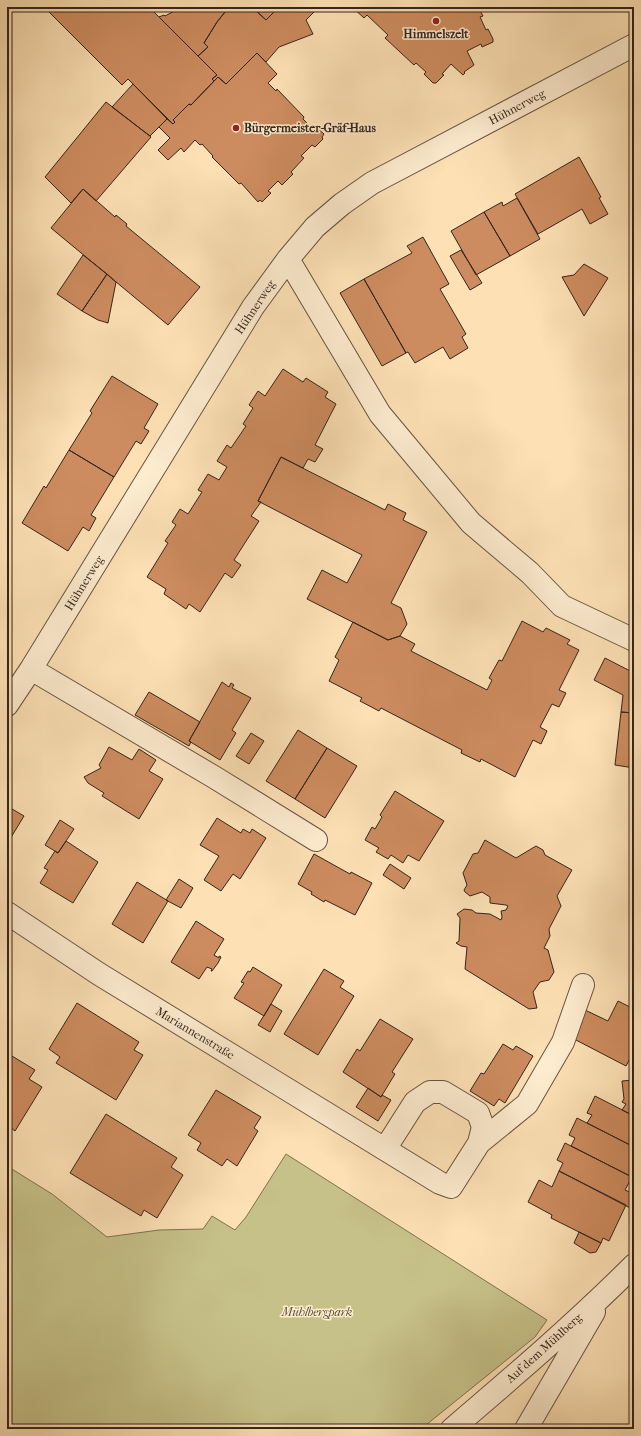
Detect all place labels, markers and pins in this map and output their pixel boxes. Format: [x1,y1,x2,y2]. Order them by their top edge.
marker: Himmelszelt [431,16,441,26]
place label: Himmelszelt [403,27,469,41]
place label: Bürgermeister-Gräf-Haus [244,121,376,136]
marker: Bürgermeister-Gräf-Haus [231,123,241,133]

